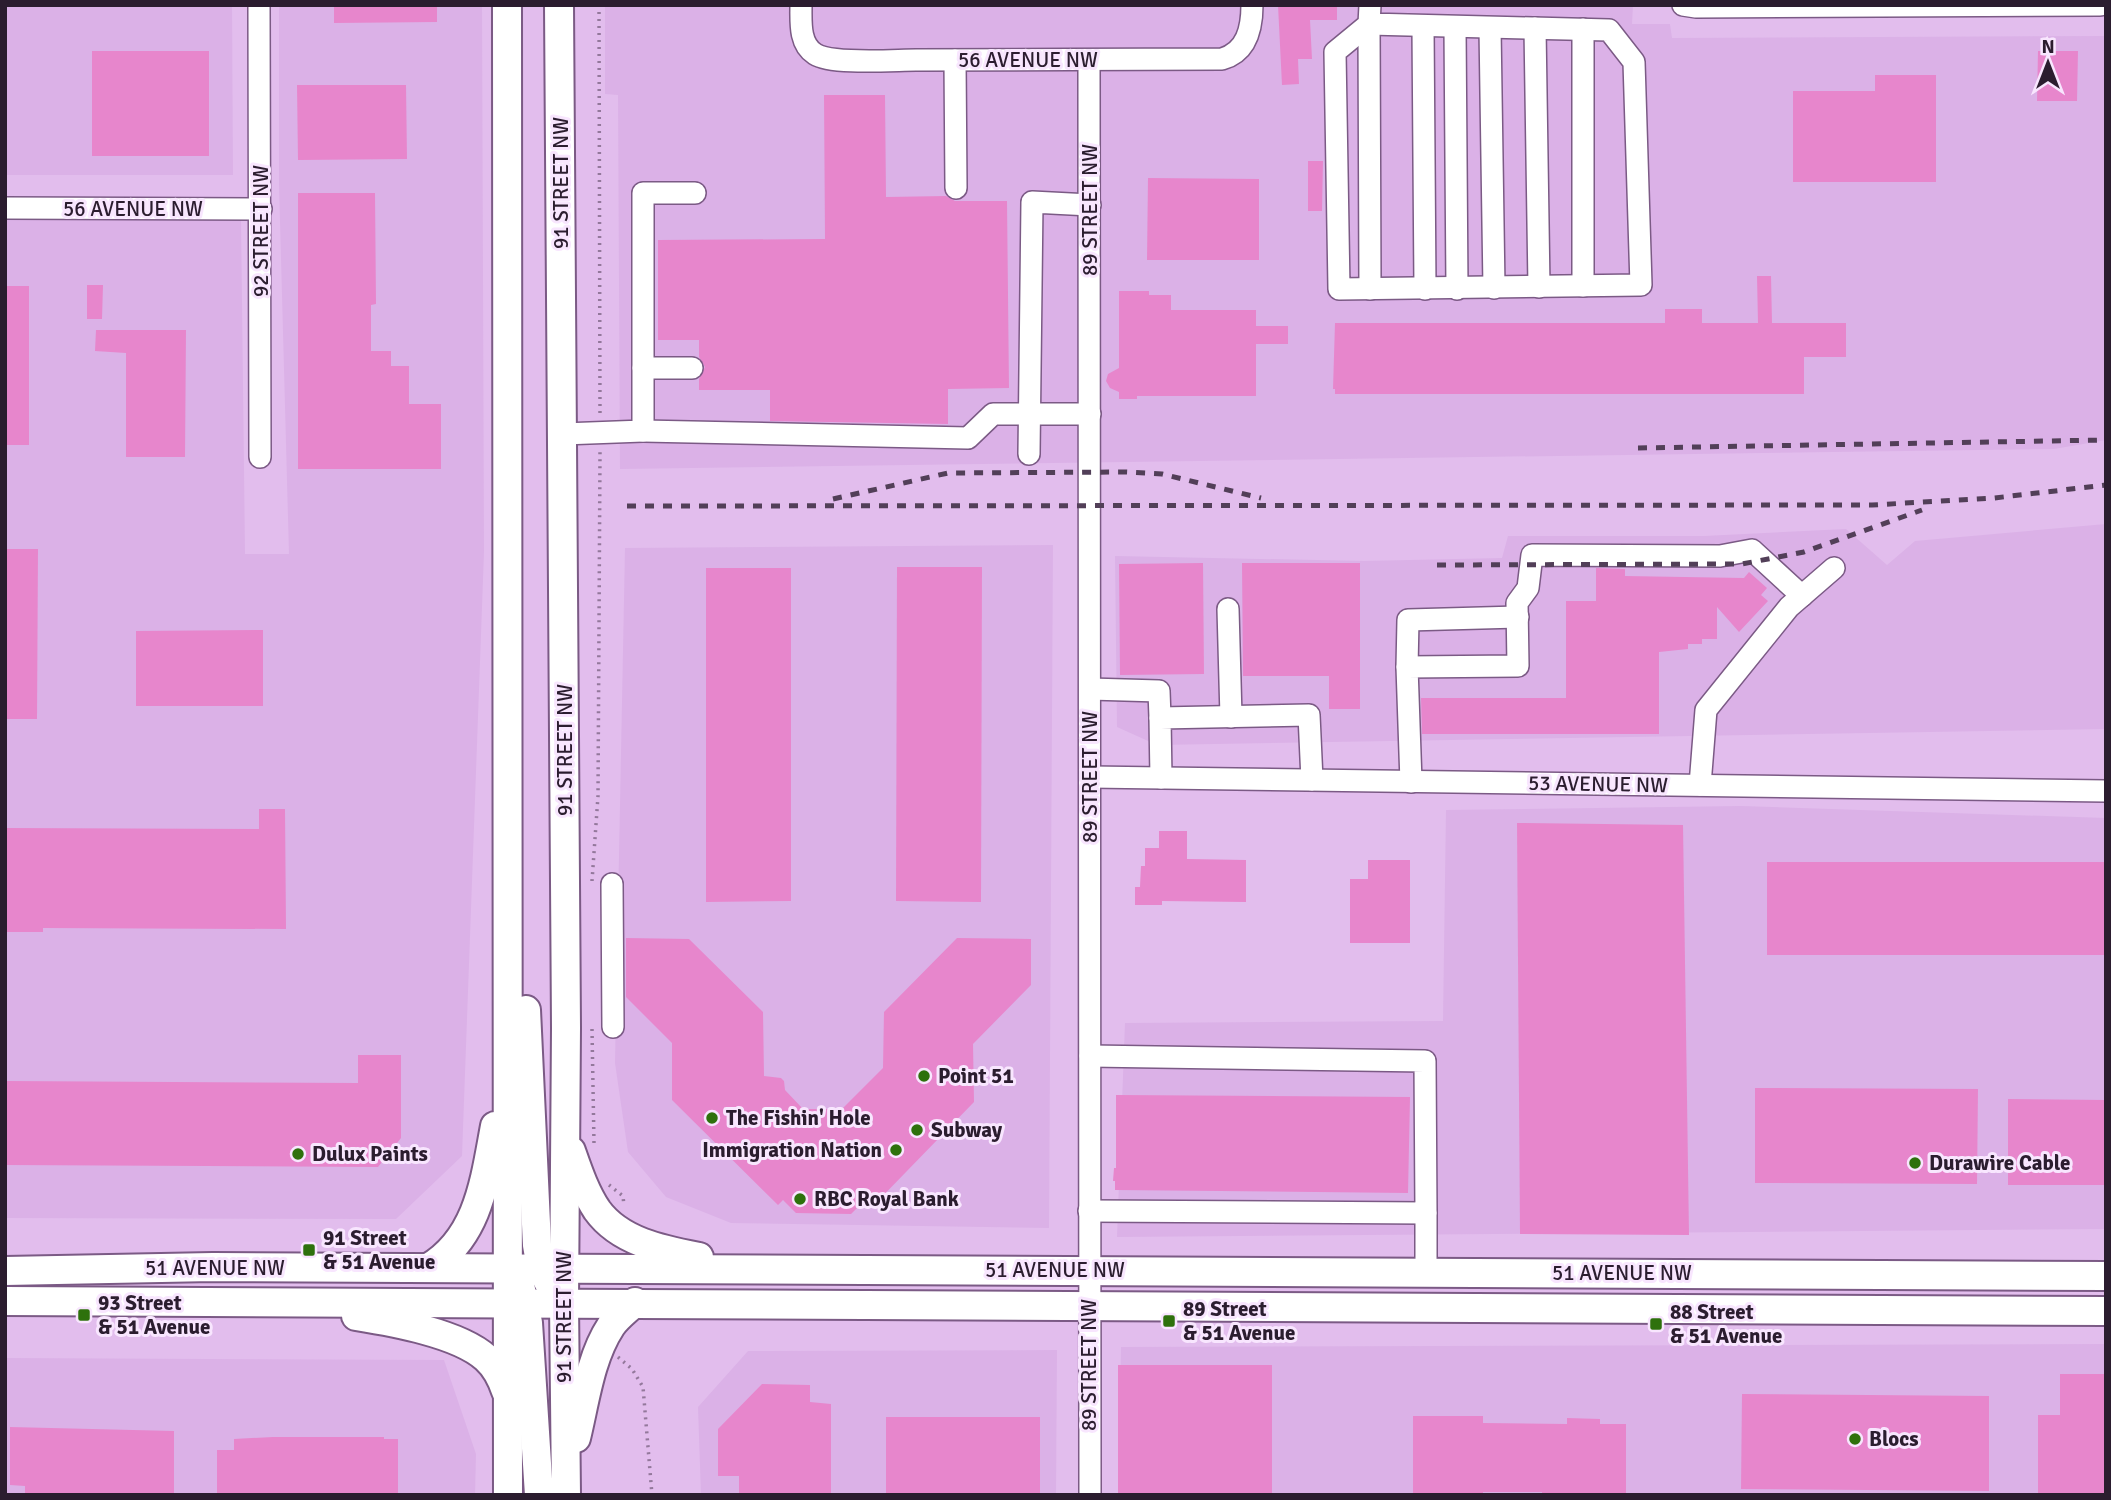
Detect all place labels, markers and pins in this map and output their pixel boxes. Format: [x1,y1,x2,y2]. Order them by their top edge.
place label: Point 51 [938,1063,1014,1089]
marker: Point 51 [916,1068,932,1084]
place label: The Fishin' Hole [726,1105,871,1131]
marker: The Fishin' Hole [704,1110,720,1126]
place label: Subway [931,1117,1003,1143]
marker: Subway [909,1122,925,1138]
place label: Immigration Nation [702,1137,882,1163]
place label: Dulux Paints [312,1141,428,1167]
marker: Immigration Nation [888,1142,904,1158]
marker: Dulux Paints [290,1146,306,1162]
place label: Durawire Cable [1929,1150,2070,1176]
marker: Durawire Cable [1907,1155,1923,1171]
place label: RBC Royal Bank [814,1186,959,1212]
marker: RBC Royal Bank [792,1191,808,1207]
place label: 91 Street & 51 Avenue [323,1225,435,1275]
marker: 91 Street & 51 Avenue [301,1242,317,1258]
place label: 93 Street & 51 Avenue [98,1290,210,1340]
place label: 89 Street & 51 Avenue [1183,1296,1295,1346]
place label: 88 Street & 51 Avenue [1670,1299,1782,1349]
marker: 93 Street & 51 Avenue [76,1307,92,1323]
marker: 89 Street & 51 Avenue [1161,1313,1177,1329]
marker: 88 Street & 51 Avenue [1648,1316,1664,1332]
place label: Blocs [1869,1426,1919,1452]
marker: Blocs [1847,1431,1863,1447]

